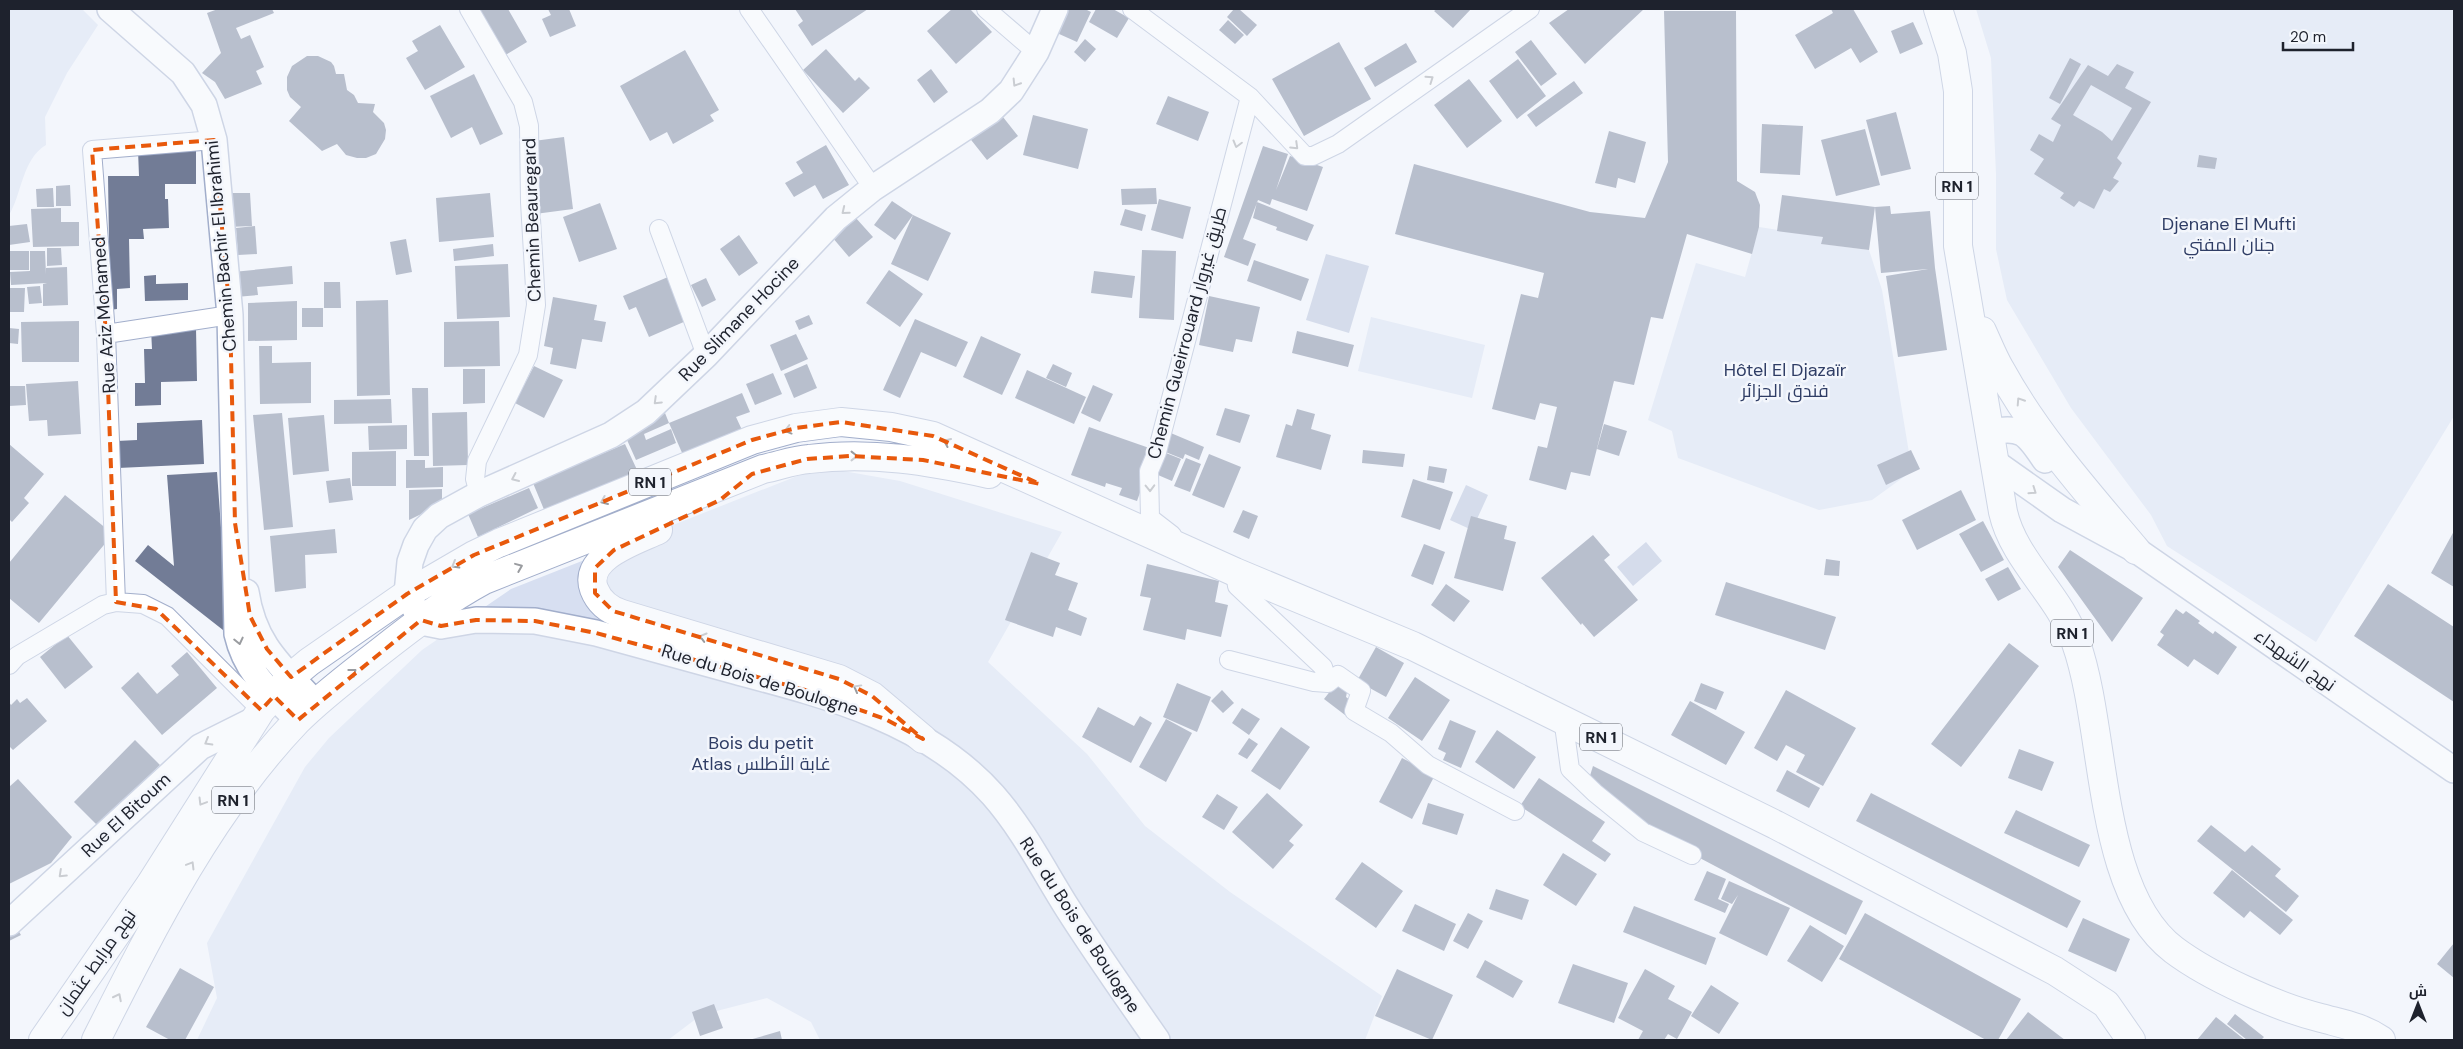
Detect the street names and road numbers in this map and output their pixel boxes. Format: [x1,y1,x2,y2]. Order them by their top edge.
street label: Chemin Beauregard [517,138,547,302]
street label: Chemin Bachir El Ibrahimi [200,139,242,353]
road number: RN 1 [1936,172,1978,200]
street label: Chemin Gueirrouard طريق غيروار [1142,204,1232,462]
street label: Rue Aziz Mohamed [87,236,121,394]
street label: Rue Slimane Hocine [673,252,805,386]
road number: RN 1 [629,468,671,496]
road number: RN 1 [2051,620,2093,646]
street label: نهج الشهداء [2250,623,2340,697]
street label: Rue du Bois de Boulogne [658,639,862,721]
road number: RN 1 [1580,724,1622,750]
street label: Rue El Bitoum [76,767,176,863]
road number: RN 1 [212,786,254,814]
street label: Rue du Bois de Boulogne [1014,832,1146,1018]
street label: نهج مرابط عثمان [51,904,141,1020]

